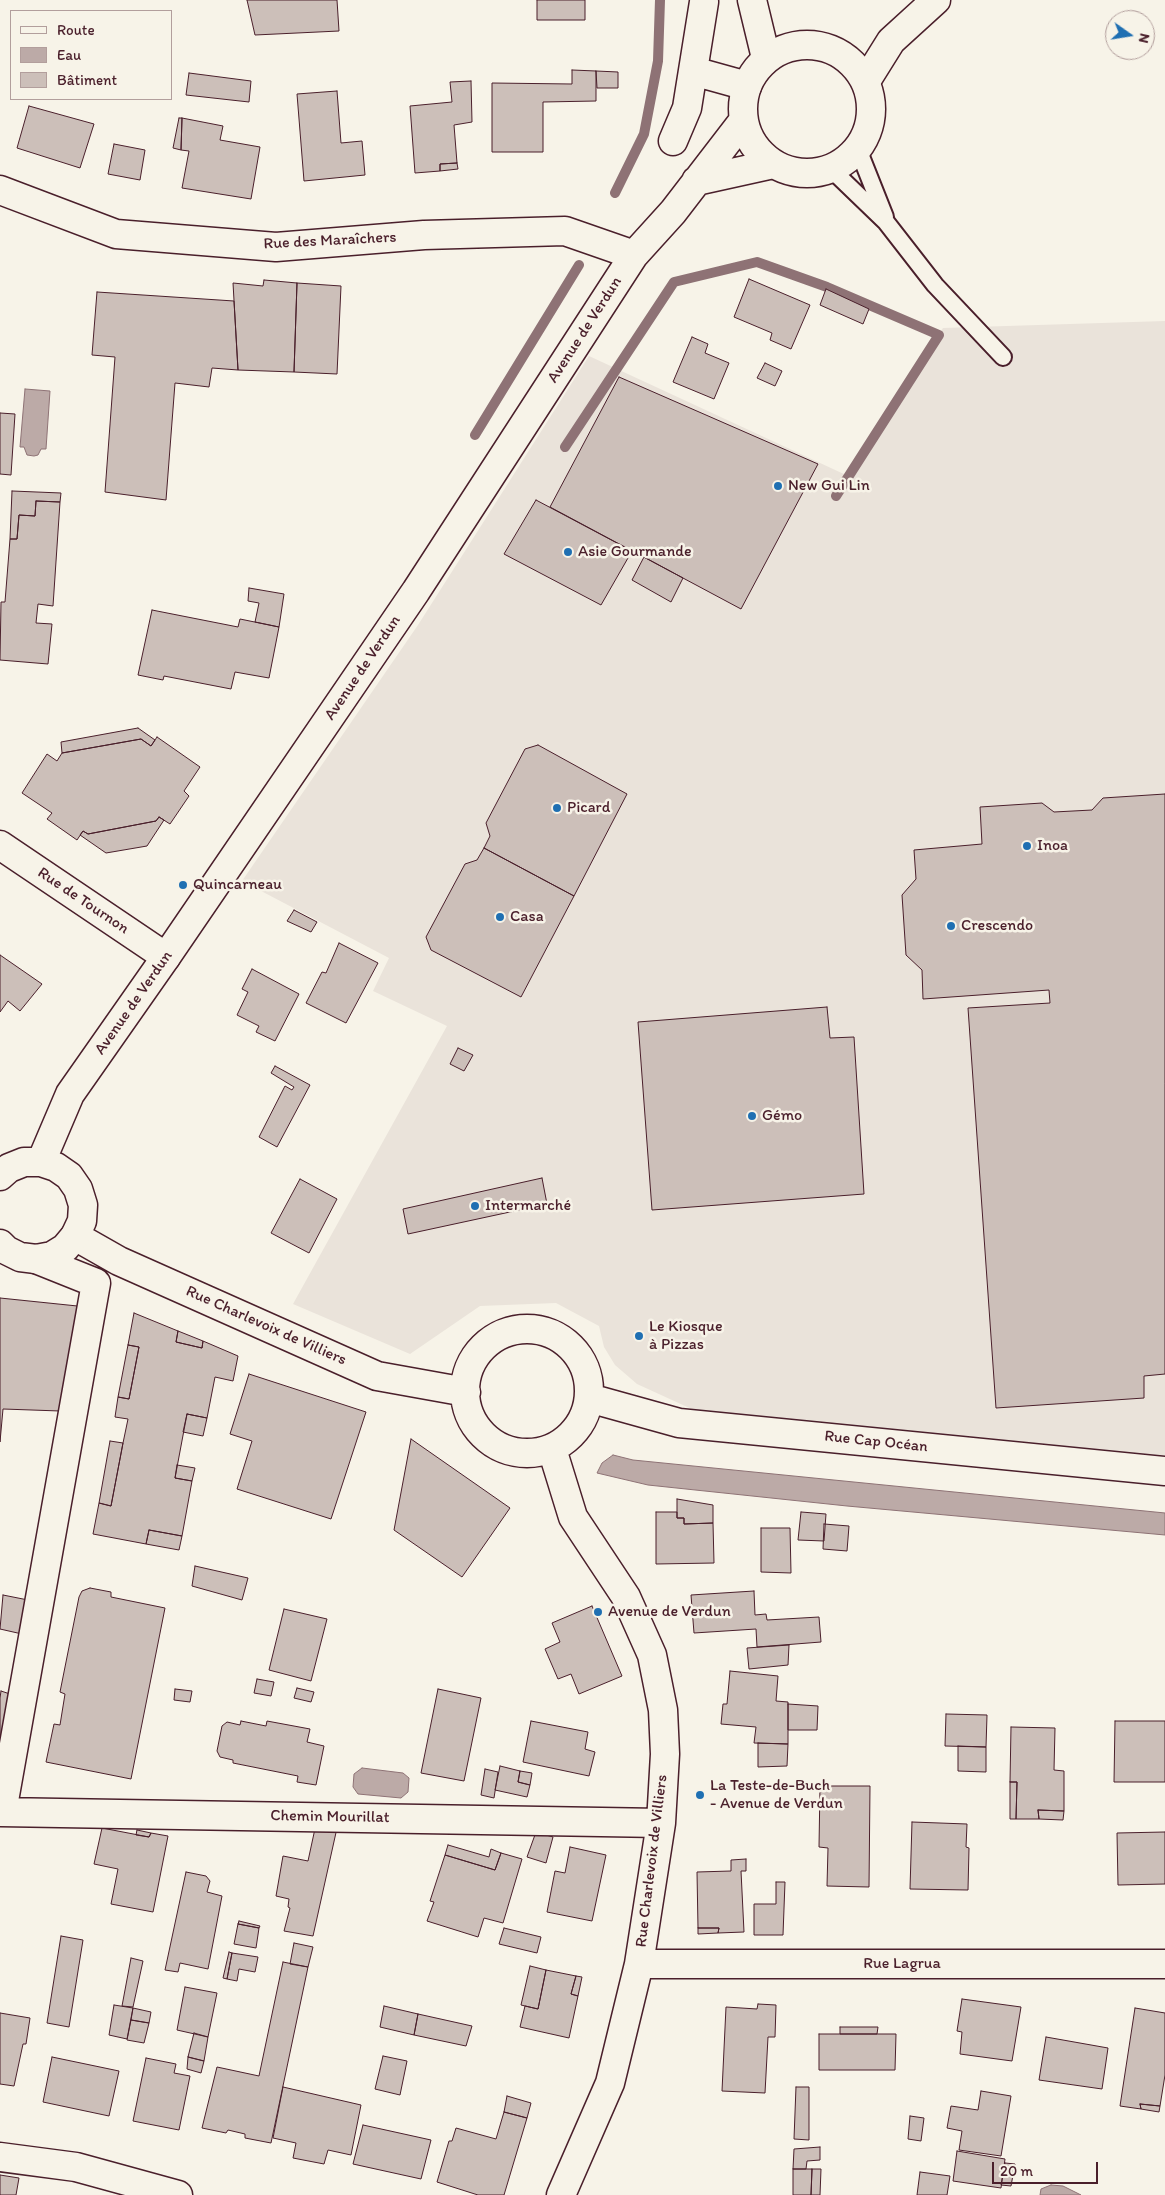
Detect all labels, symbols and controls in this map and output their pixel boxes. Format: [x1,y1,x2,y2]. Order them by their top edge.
legend [10,10,172,100]
north arrow [1105,10,1155,60]
text: Route [57,21,95,39]
text: N [1135,32,1153,45]
text: Eau [57,46,81,64]
text: Bâtiment [57,71,117,89]
street label: Rue des Maraîchers [263,228,397,254]
street label: Avenue de Verdun [544,273,626,387]
place label: New Gui Lin [788,476,870,496]
marker: New Gui Lin [772,480,784,492]
place label: Asie Gourmande [578,542,692,562]
marker: Asie Gourmande [562,546,574,558]
street label: Avenue de Verdun [321,612,405,724]
place label: Picard [567,798,610,818]
marker: Picard [551,802,563,814]
place label: Inoa [1037,836,1068,856]
marker: Inoa [1021,840,1033,852]
street label: Rue de Tournon [34,863,132,939]
place label: Quincarneau [193,875,282,895]
marker: Quincarneau [177,879,189,891]
place label: Casa [510,907,544,927]
marker: Casa [494,911,506,923]
place label: Crescendo [961,916,1033,936]
marker: Crescendo [945,920,957,932]
street label: Avenue de Verdun [91,947,177,1059]
place label: Gémo [762,1106,802,1126]
marker: Gémo [746,1110,758,1122]
place label: Intermarché [485,1196,571,1216]
marker: Intermarché [469,1200,481,1212]
street label: Rue Charlevoix de Villiers [183,1282,349,1370]
place label: Le Kiosque à Pizzas [649,1317,723,1355]
marker: Le Kiosque à Pizzas [633,1330,645,1342]
street label: Rue Cap Océan [823,1427,929,1457]
place label: Avenue de Verdun [608,1602,731,1622]
marker: Avenue de Verdun [592,1606,604,1618]
street label: Rue Charlevoix de Villiers [632,1774,672,1948]
place label: La Teste-de-Buch - Avenue de Verdun [710,1776,843,1814]
marker: La Teste-de-Buch - Avenue de Verdun [694,1789,706,1801]
street label: Chemin Mourillat [270,1806,390,1828]
street label: Rue Lagrua [863,1954,941,1974]
scale bar [995,2152,1101,2184]
text: 20 m [1000,2162,1033,2180]

